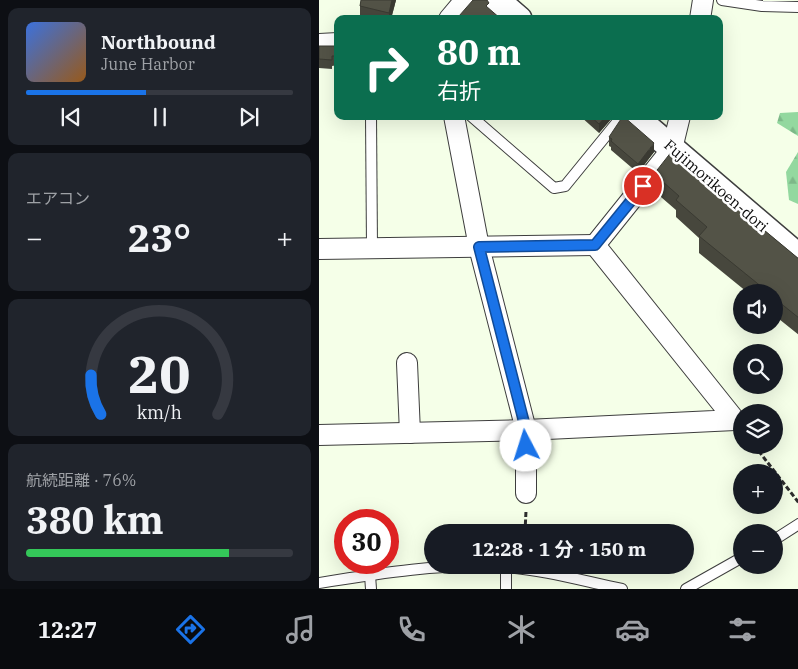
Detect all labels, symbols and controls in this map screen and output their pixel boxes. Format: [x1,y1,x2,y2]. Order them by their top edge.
text: 80 m [437,29,521,75]
text: Northbound [101,30,216,54]
icon: right [354,35,419,100]
text: June Harbor [101,54,195,74]
text: 右折 [437,76,481,105]
icon: previous [57,103,85,131]
icon: pause [146,103,174,131]
icon: next [235,103,263,131]
street label: Fujimorikoen-dori [660,135,772,236]
pin [622,165,664,207]
icon: arrive [629,172,657,200]
text: エアコン [26,188,90,208]
text: 23° [128,213,191,262]
text: − [26,219,43,256]
text: + [276,219,293,256]
map controls [733,284,783,574]
button: sound [733,284,783,334]
text: 20 [128,340,191,407]
button: search [733,344,783,394]
text: km/h [137,401,182,424]
button: layers [733,404,783,454]
position arrow [499,419,551,471]
button: + [733,464,783,514]
text: 航続距離 · 76% [26,470,136,490]
text: 380 km [26,495,164,544]
speed limit sign: 30 [334,509,399,574]
button: − [733,524,783,574]
text: 12:28 · 1 分 · 150 m [472,537,646,561]
icon: directions [173,612,208,647]
icon: music [283,612,318,647]
icon: phone [394,612,429,647]
icon: climate [504,612,539,647]
icon: car [615,612,650,647]
icon: filters [725,612,760,647]
text: 12:27 [38,615,97,644]

